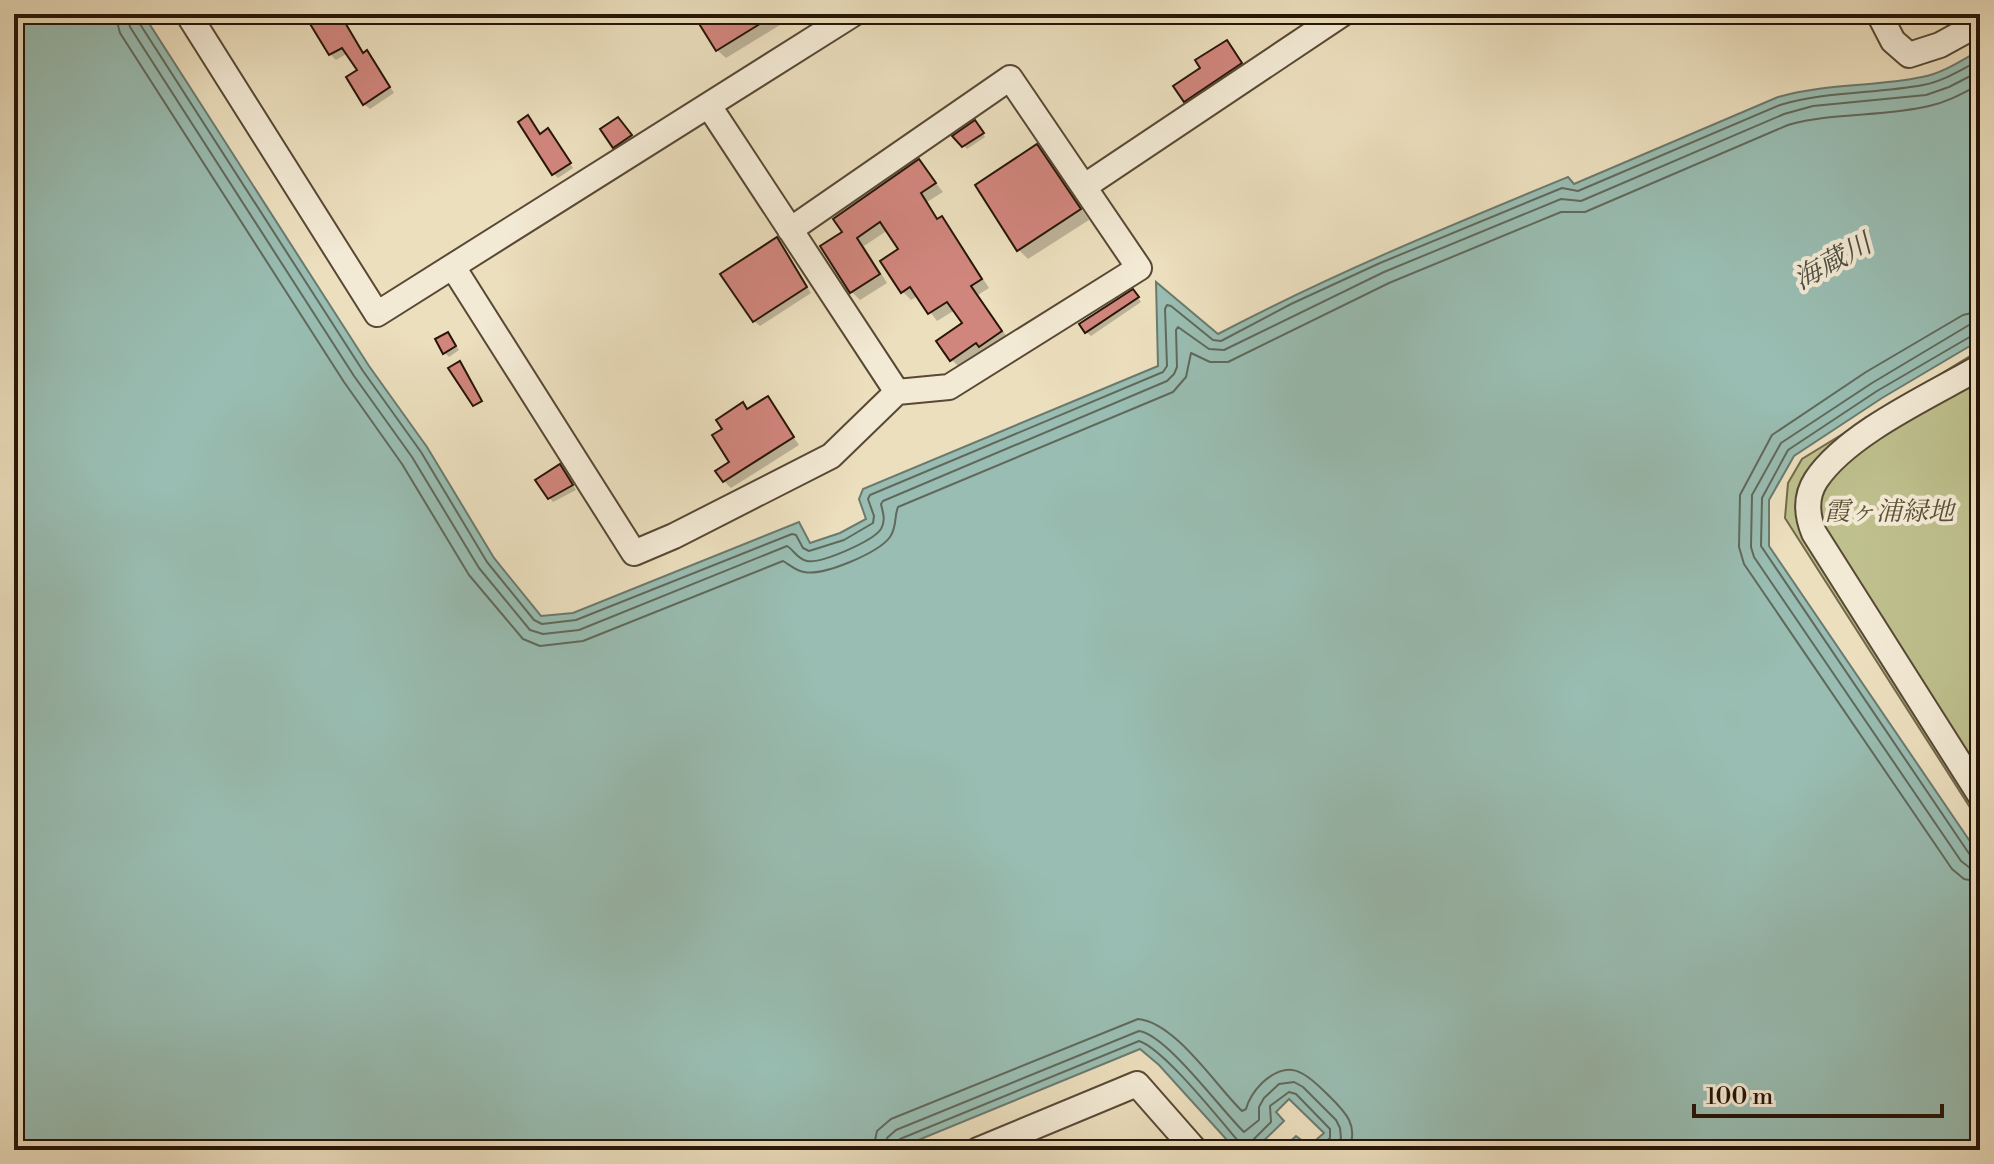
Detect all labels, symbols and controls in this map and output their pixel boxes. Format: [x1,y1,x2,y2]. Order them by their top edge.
water label: 海蔵川 [1788,225,1881,298]
park label: 霞ヶ浦緑地 [1824,496,1957,528]
scale bar [1694,1068,1942,1118]
text: 100 m [1706,1082,1773,1112]

